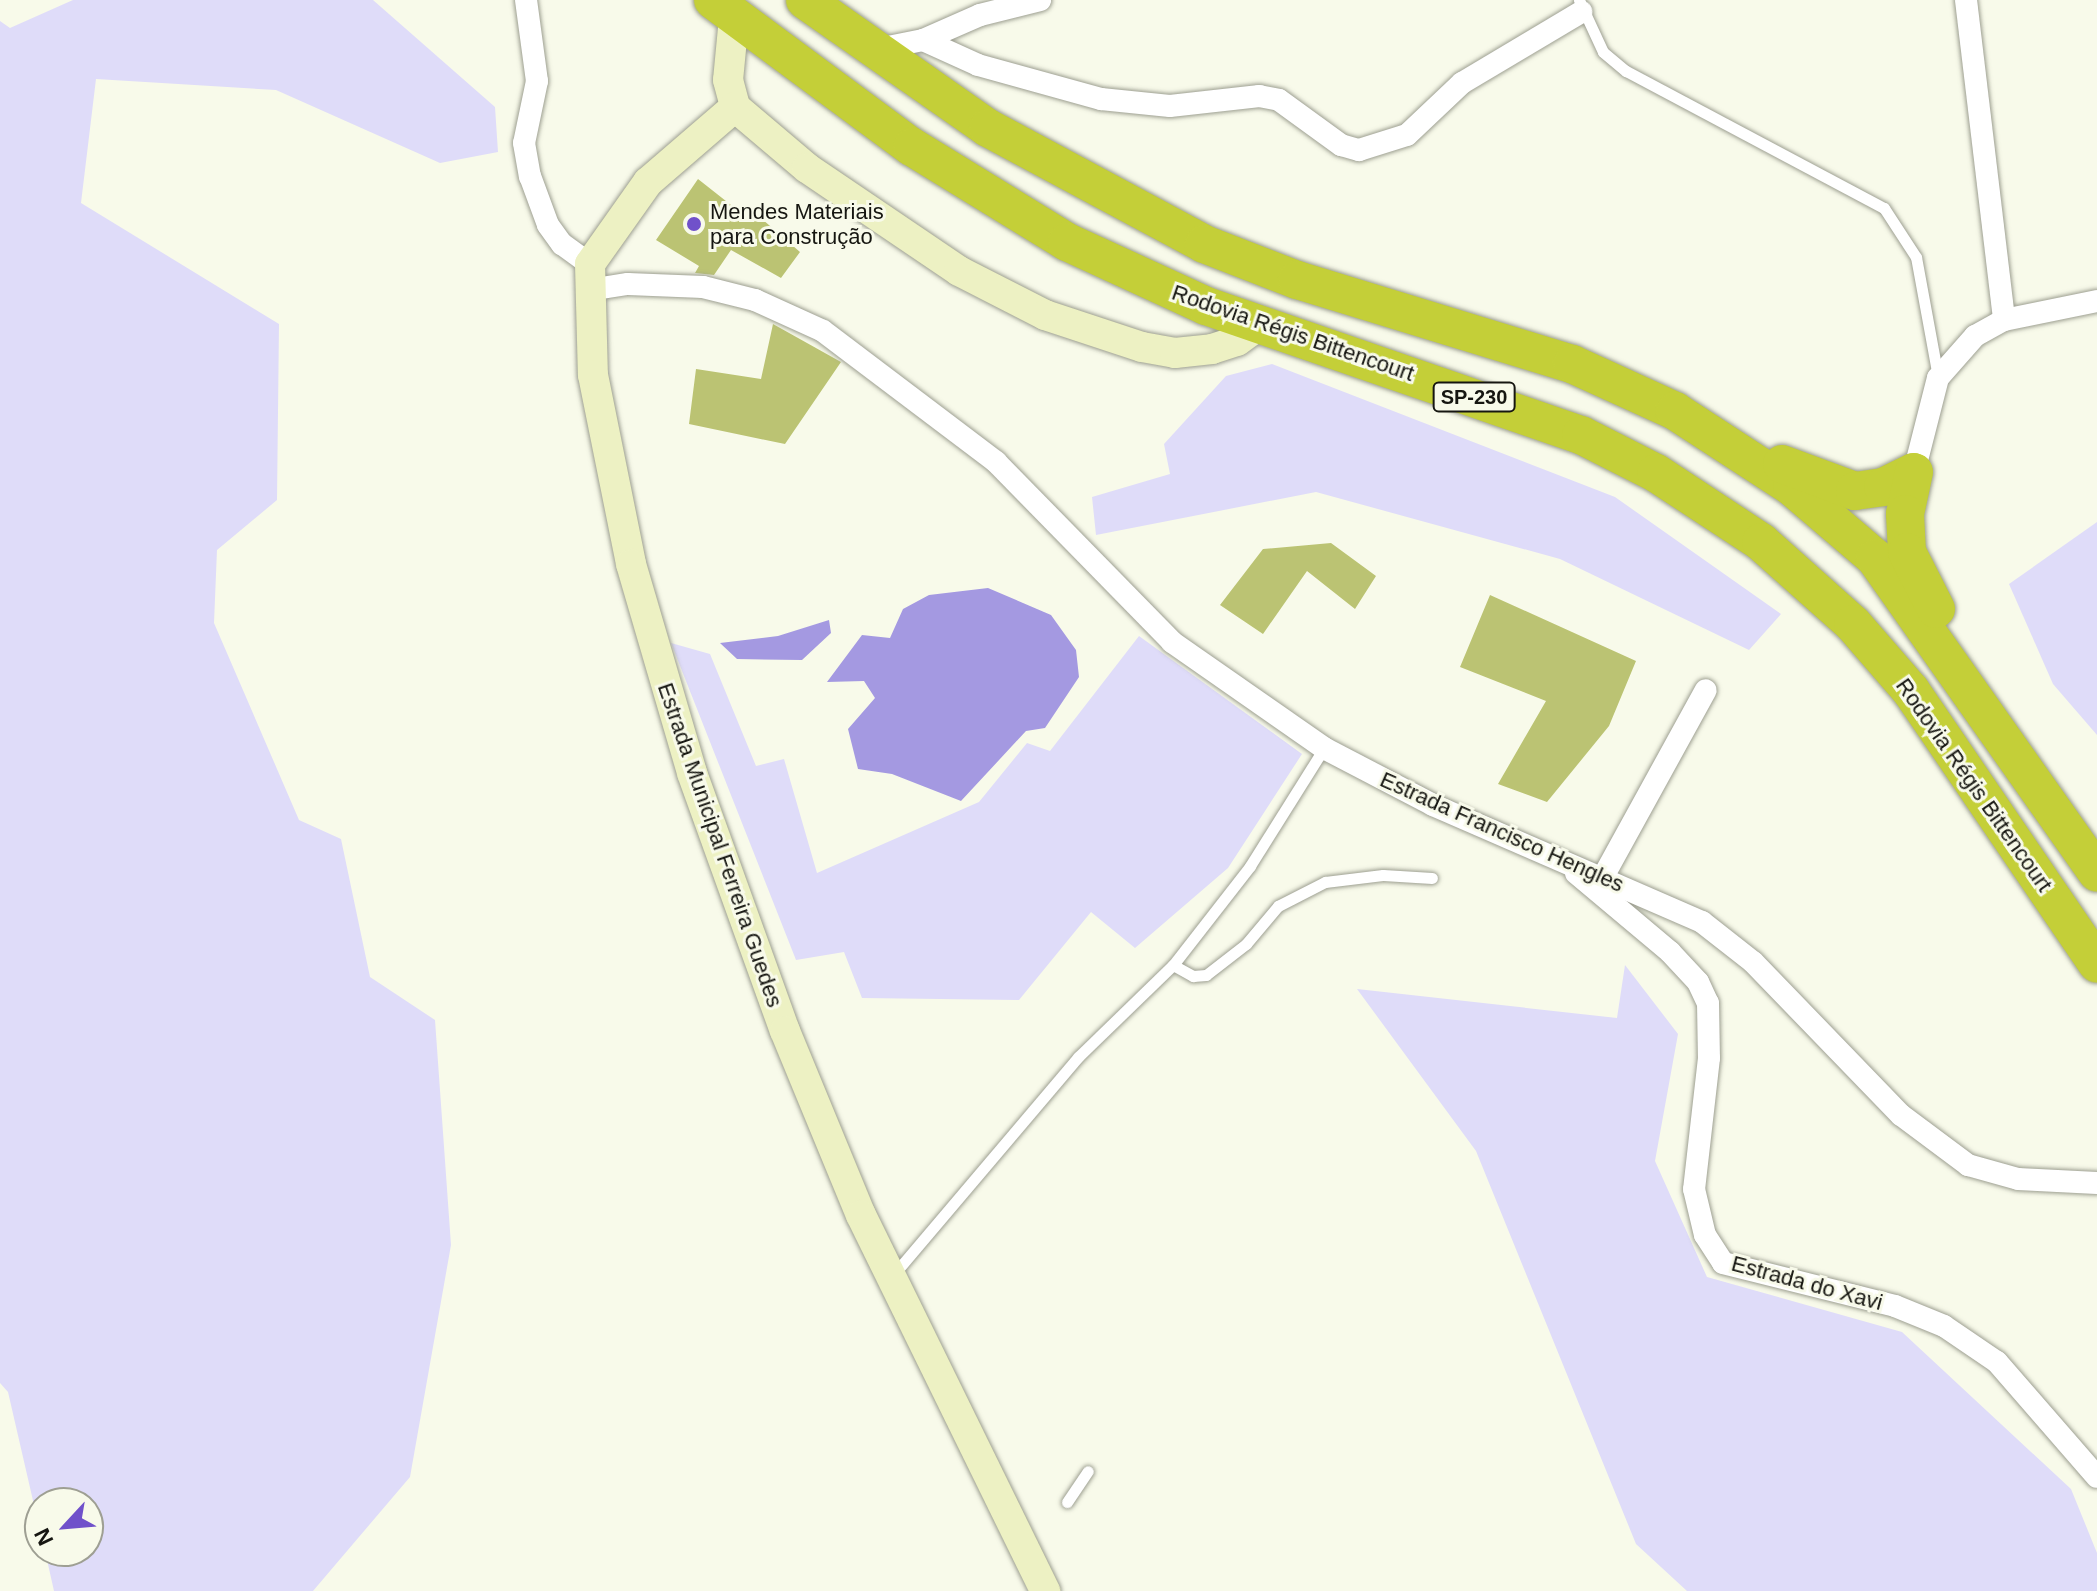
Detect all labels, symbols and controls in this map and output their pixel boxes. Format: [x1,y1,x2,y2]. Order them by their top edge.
place label: Mendes Materiais para Construção [710,198,884,250]
marker: Mendes Materiais para Construção [685,215,703,233]
street label: Rodovia Régis Bittencourt [1168,279,1418,387]
road number: SP-230 [1432,381,1516,413]
street label: Rodovia Régis Bittencourt [1890,673,2058,897]
street label: Estrada Municipal Ferreira Guedes [652,679,788,1011]
street label: Estrada Francisco Hengles [1376,766,1628,898]
street label: Estrada do Xavi [1729,1250,1885,1316]
north arrow [24,1487,104,1567]
text: N [29,1524,58,1549]

